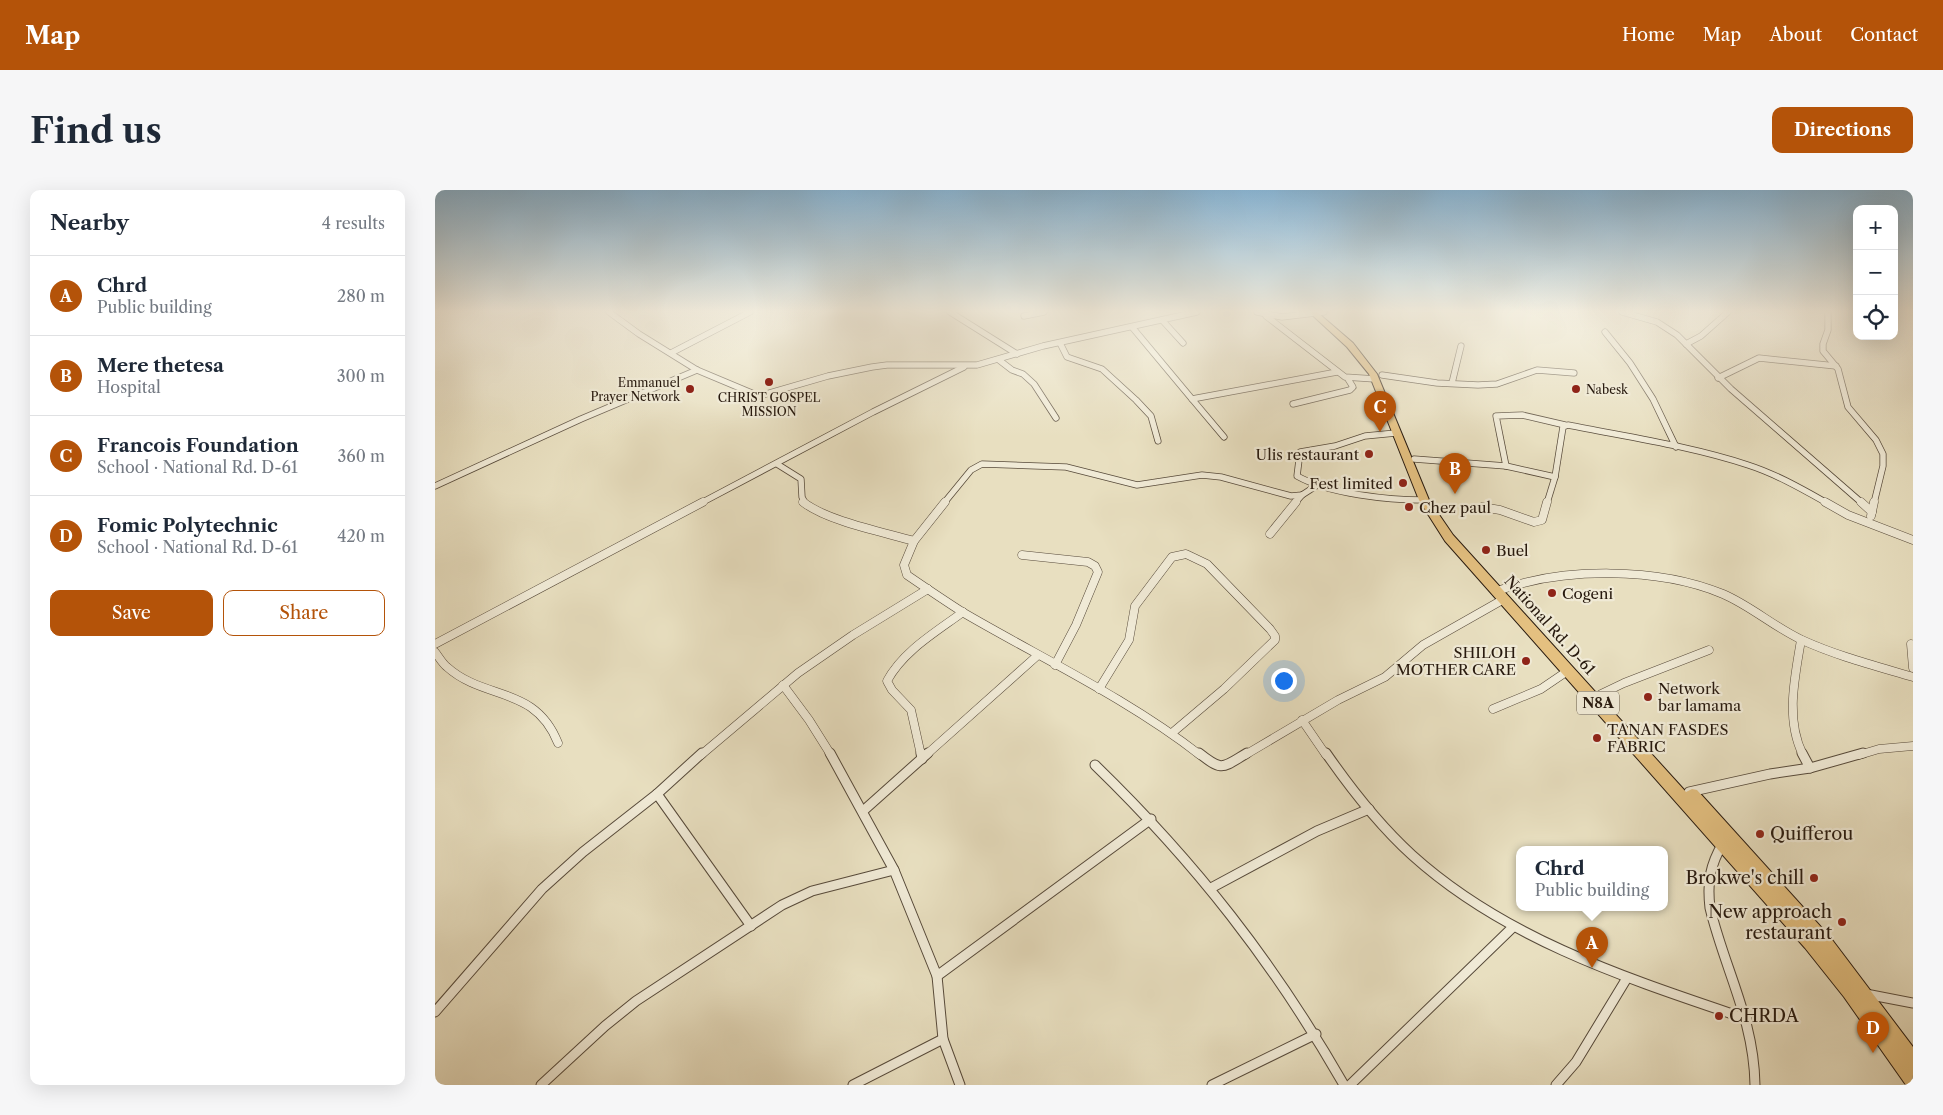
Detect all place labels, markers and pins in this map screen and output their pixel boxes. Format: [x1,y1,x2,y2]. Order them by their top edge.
place label: Emmanuel Prayer Network [590,375,681,404]
marker: CHRIST GOSPEL MISSION [763,376,775,388]
place label: Nabesk [1586,382,1629,397]
marker: Emmanuel Prayer Network [684,383,696,395]
marker: Nabesk [1570,383,1582,395]
place label: CHRIST GOSPEL MISSION [718,390,820,419]
pin: C [1364,391,1396,432]
place label: Ulis restaurant [1256,445,1360,464]
marker: Ulis restaurant [1363,448,1375,460]
pin: B [1439,453,1471,494]
place label: Fest limited [1309,474,1393,493]
marker: Fest limited [1397,477,1409,489]
place label: Chez paul [1419,498,1491,517]
marker: Chez paul [1403,501,1415,513]
place label: Buel [1496,541,1529,560]
marker: Buel [1480,544,1492,556]
place label: Cogeni [1562,584,1613,603]
marker: Cogeni [1546,587,1558,599]
place label: SHILOH MOTHER CARE [1396,643,1516,679]
marker: SHILOH MOTHER CARE [1520,655,1532,667]
place label: Network bar lamama [1658,679,1741,715]
marker: Network bar lamama [1642,691,1654,703]
place label: TANAN FASDES FABRIC [1607,720,1728,756]
marker: TANAN FASDES FABRIC [1591,732,1603,744]
place label: Quifferou [1770,823,1853,845]
marker: Quifferou [1754,828,1766,840]
place label: Brokwe's chill [1685,867,1804,889]
marker: Brokwe's chill [1808,872,1820,884]
place label: New approach restaurant [1708,901,1833,944]
marker: New approach restaurant [1836,916,1848,928]
pin: A [1576,927,1608,968]
place label: CHRDA [1729,1005,1799,1027]
marker: CHRDA [1713,1010,1725,1022]
pin: D [1857,1012,1889,1053]

